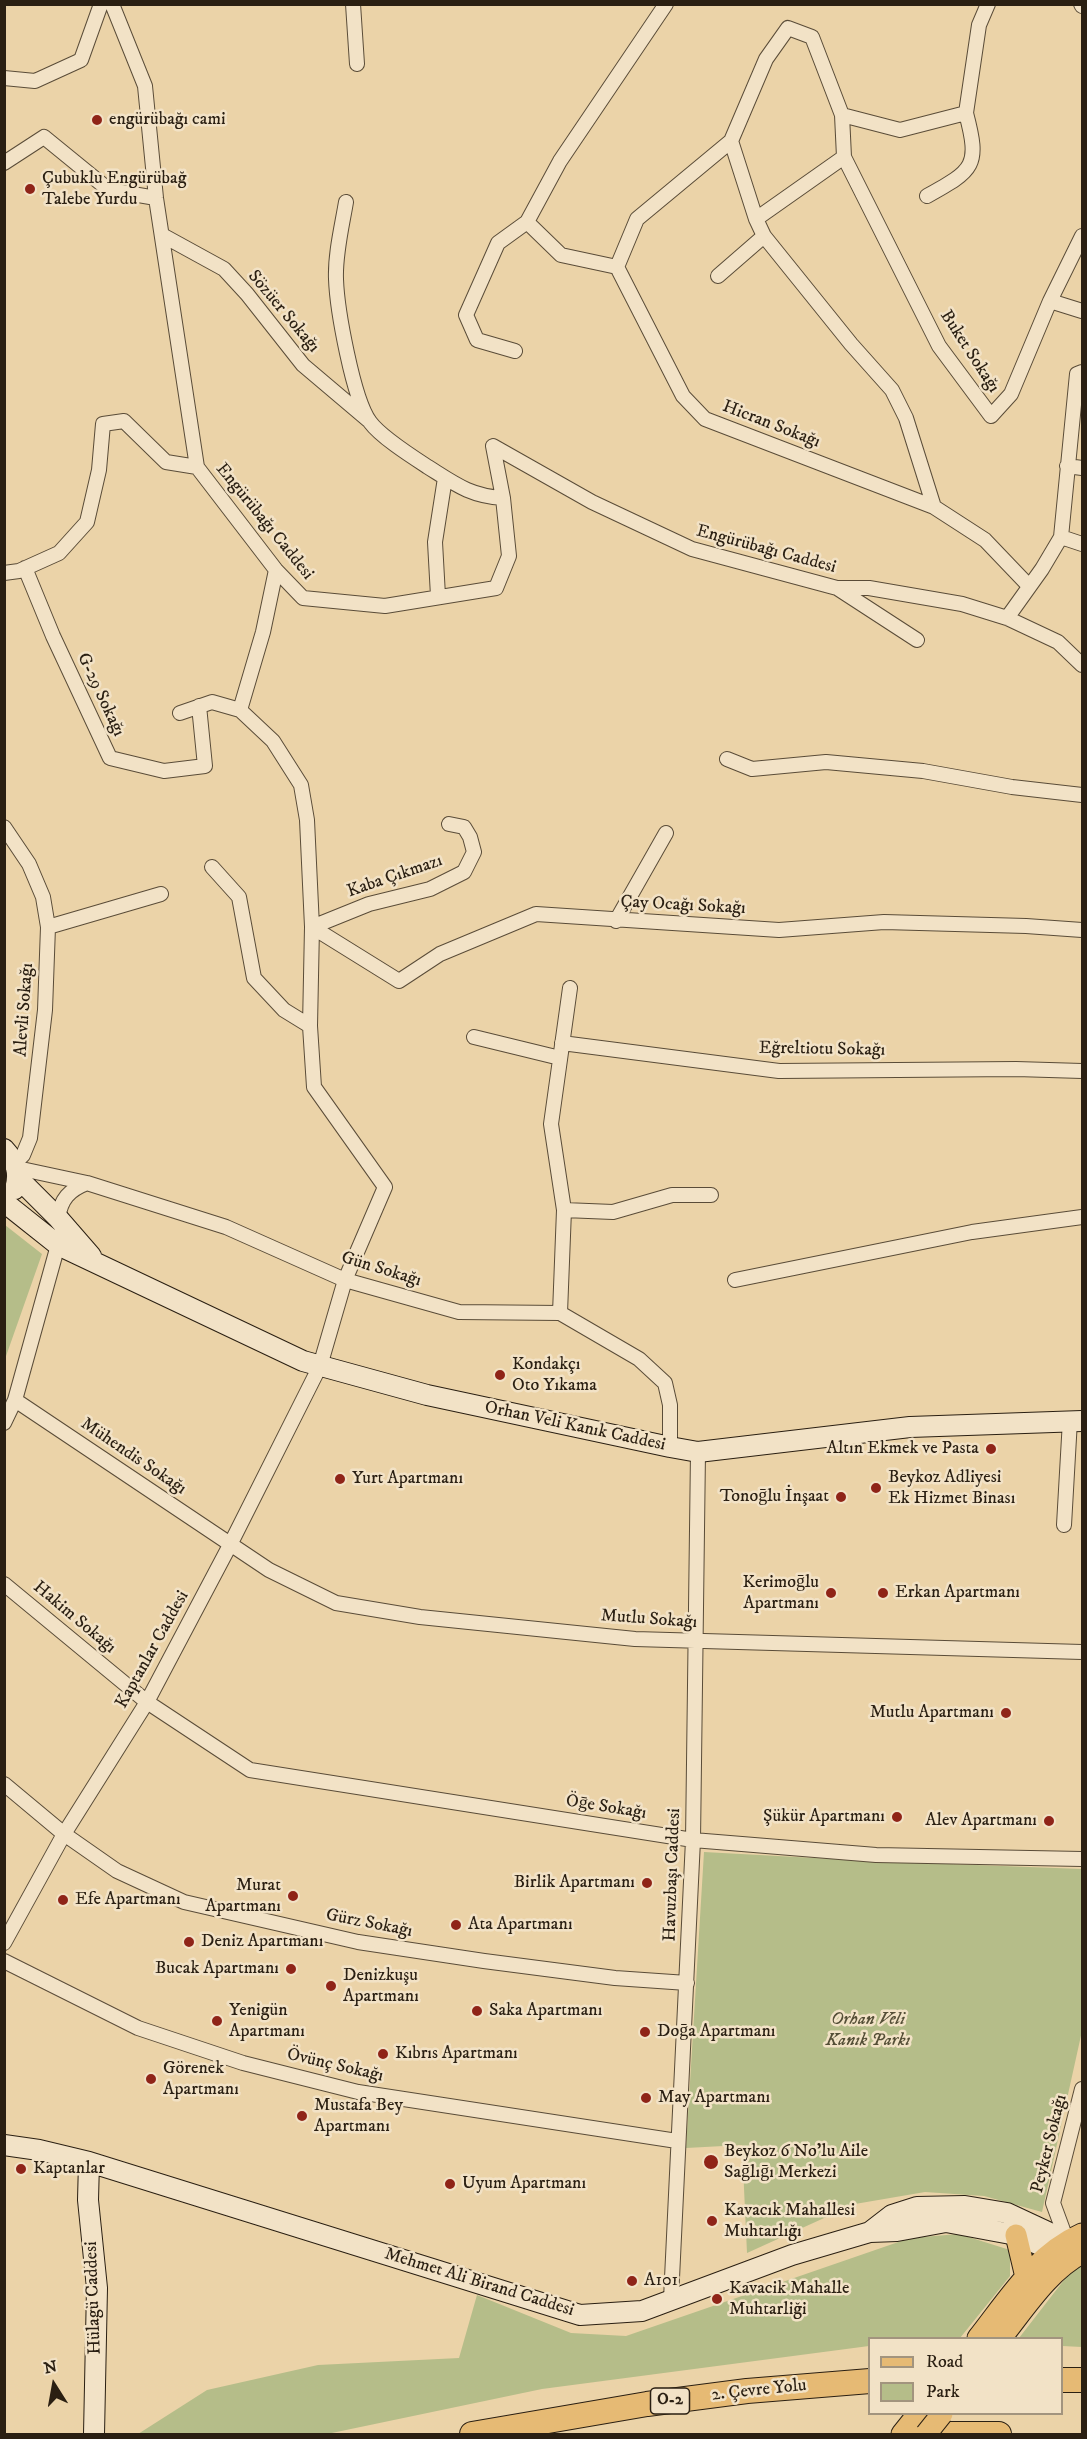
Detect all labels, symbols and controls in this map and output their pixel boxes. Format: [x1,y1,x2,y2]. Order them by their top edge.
place label: engürübağı cami [109,109,226,131]
marker: engürübağı cami [90,113,104,127]
place label: Çubuklu Engürübağ Talebe Yurdu [42,168,186,210]
marker: Çubuklu Engürübağ Talebe Yurdu [23,182,37,196]
street label: Sözüer Sokağı [242,266,324,358]
street label: Buket Sokağı [934,307,1004,397]
street label: Hicran Sokağı [719,396,823,454]
street label: Engürübağı Caddesi [210,459,318,585]
street label: Engürübağı Caddesi [694,521,838,579]
street label: G-29 Sokağı [71,650,129,740]
street label: Kaba Çıkmazı [345,851,445,903]
street label: Çay Ocağı Sokağı [620,892,746,920]
street label: Alevli Sokağı [11,962,39,1058]
street label: Eğreltiotu Sokağı [759,1038,885,1062]
street label: Gün Sokağı [338,1248,424,1292]
place label: Kondakçı Oto Yıkama [512,1354,597,1396]
marker: Kondakçı Oto Yıkama [493,1368,507,1382]
street label: Orhan Veli Kanık Caddesi [483,1397,667,1457]
street label: Mühendis Sokağı [76,1414,190,1500]
place label: Altın Ekmek ve Pasta [826,1438,979,1460]
marker: Altın Ekmek ve Pasta [984,1442,998,1456]
place label: Beykoz Adliyesi Ek Hizmet Binası [888,1467,1015,1510]
place label: Yurt Apartmanı [352,1468,463,1490]
marker: Yurt Apartmanı [333,1472,347,1486]
marker: Beykoz Adliyesi Ek Hizmet Binası [869,1481,883,1495]
place label: Tonoḡlu İnşaat [720,1486,829,1508]
marker: Tonoḡlu İnşaat [834,1490,848,1504]
place label: Kerimoḡlu Apartmanı [742,1572,819,1614]
street label: Hakim Sokağı [28,1577,120,1659]
place label: Erkan Apartmanı [895,1582,1020,1604]
marker: Kerimoḡlu Apartmanı [824,1586,838,1600]
marker: Erkan Apartmanı [876,1586,890,1600]
street label: Kaptanlar Caddesi [112,1587,194,1713]
street label: Mutlu Sokağı [600,1606,698,1634]
place label: Mutlu Apartmanı [870,1702,994,1724]
marker: Mutlu Apartmanı [999,1706,1013,1720]
street label: Öḡe Sokağı [564,1791,648,1825]
place label: Şükür Apartmanı [763,1806,885,1828]
street label: Havuzbaşı Caddesi [660,1808,686,1942]
marker: Şükür Apartmanı [890,1810,904,1824]
place label: Alev Apartmanı [925,1810,1037,1832]
marker: Alev Apartmanı [1042,1814,1056,1828]
place label: Birlik Apartmanı [514,1872,635,1894]
place label: Murat Apartmanı [205,1875,281,1918]
marker: Birlik Apartmanı [640,1876,654,1890]
place label: Efe Apartmanı [75,1889,181,1911]
marker: Murat Apartmanı [286,1889,300,1903]
marker: Efe Apartmanı [56,1893,70,1907]
street label: Gürz Sokağı [324,1905,414,1943]
place label: Ata Apartmanı [468,1914,573,1936]
marker: Ata Apartmanı [449,1918,463,1932]
place label: Deniz Apartmanı [201,1931,323,1953]
marker: Deniz Apartmanı [182,1935,196,1949]
place label: Bucak Apartmanı [155,1958,279,1980]
marker: Bucak Apartmanı [284,1962,298,1976]
place label: Denizkuşu Apartmanı [343,1965,419,2008]
marker: Denizkuşu Apartmanı [324,1979,338,1993]
place label: Yenigün Apartmanı [229,2000,305,2042]
place label: Saka Apartmanı [489,2000,602,2022]
marker: Saka Apartmanı [470,2004,484,2018]
park label: Orhan Veli Kanık Parkı [826,2009,910,2052]
marker: Yenigün Apartmanı [210,2014,224,2028]
place label: Doḡa Apartmanı [657,2021,775,2043]
marker: Doḡa Apartmanı [638,2025,652,2039]
place label: Kıbrıs Apartmanı [395,2043,518,2065]
street label: Övünç Sokağı [285,2044,385,2088]
marker: Kıbrıs Apartmanı [376,2047,390,2061]
place label: Görenek Apartmanı [163,2058,239,2100]
marker: Görenek Apartmanı [144,2072,158,2086]
place label: May Apartmanı [658,2087,770,2109]
marker: May Apartmanı [639,2091,653,2105]
street label: Peyker Sokağı [1027,2092,1073,2196]
place label: Mustafa Bey Apartmanı [314,2095,403,2138]
marker: Mustafa Bey Apartmanı [295,2109,309,2123]
place label: Beykoz 6 No'lu Aile Saḡlıḡı Merkezi [724,2141,868,2184]
marker: Beykoz 6 No'lu Aile Saḡlıḡı Merkezi [702,2153,720,2171]
place label: Kaptanlar [33,2158,105,2180]
marker: Kaptanlar [14,2162,28,2176]
place label: Uyum Apartmanı [462,2173,586,2195]
marker: Uyum Apartmanı [443,2177,457,2191]
place label: Kavacık Mahallesi Muhtarlığı [724,2200,855,2242]
marker: Kavacık Mahallesi Muhtarlığı [705,2214,719,2228]
street label: Hülagü Caddesi [81,2241,107,2355]
street label: Mehmet Ali Birand Caddesi [382,2244,576,2322]
place label: A101 [644,2270,678,2292]
marker: A101 [625,2274,639,2288]
place label: Kavacik Mahalle Muhtarliği [729,2278,849,2320]
marker: Kavacik Mahalle Muhtarliği [710,2292,724,2306]
legend [868,2337,1063,2415]
text: Road [926,2351,963,2373]
north arrow [24,2355,84,2415]
text: N [42,2356,59,2378]
street label: 2. Çevre Yolu [710,2375,808,2407]
text: Park [926,2381,960,2403]
road number: O-2 [650,2388,690,2414]

